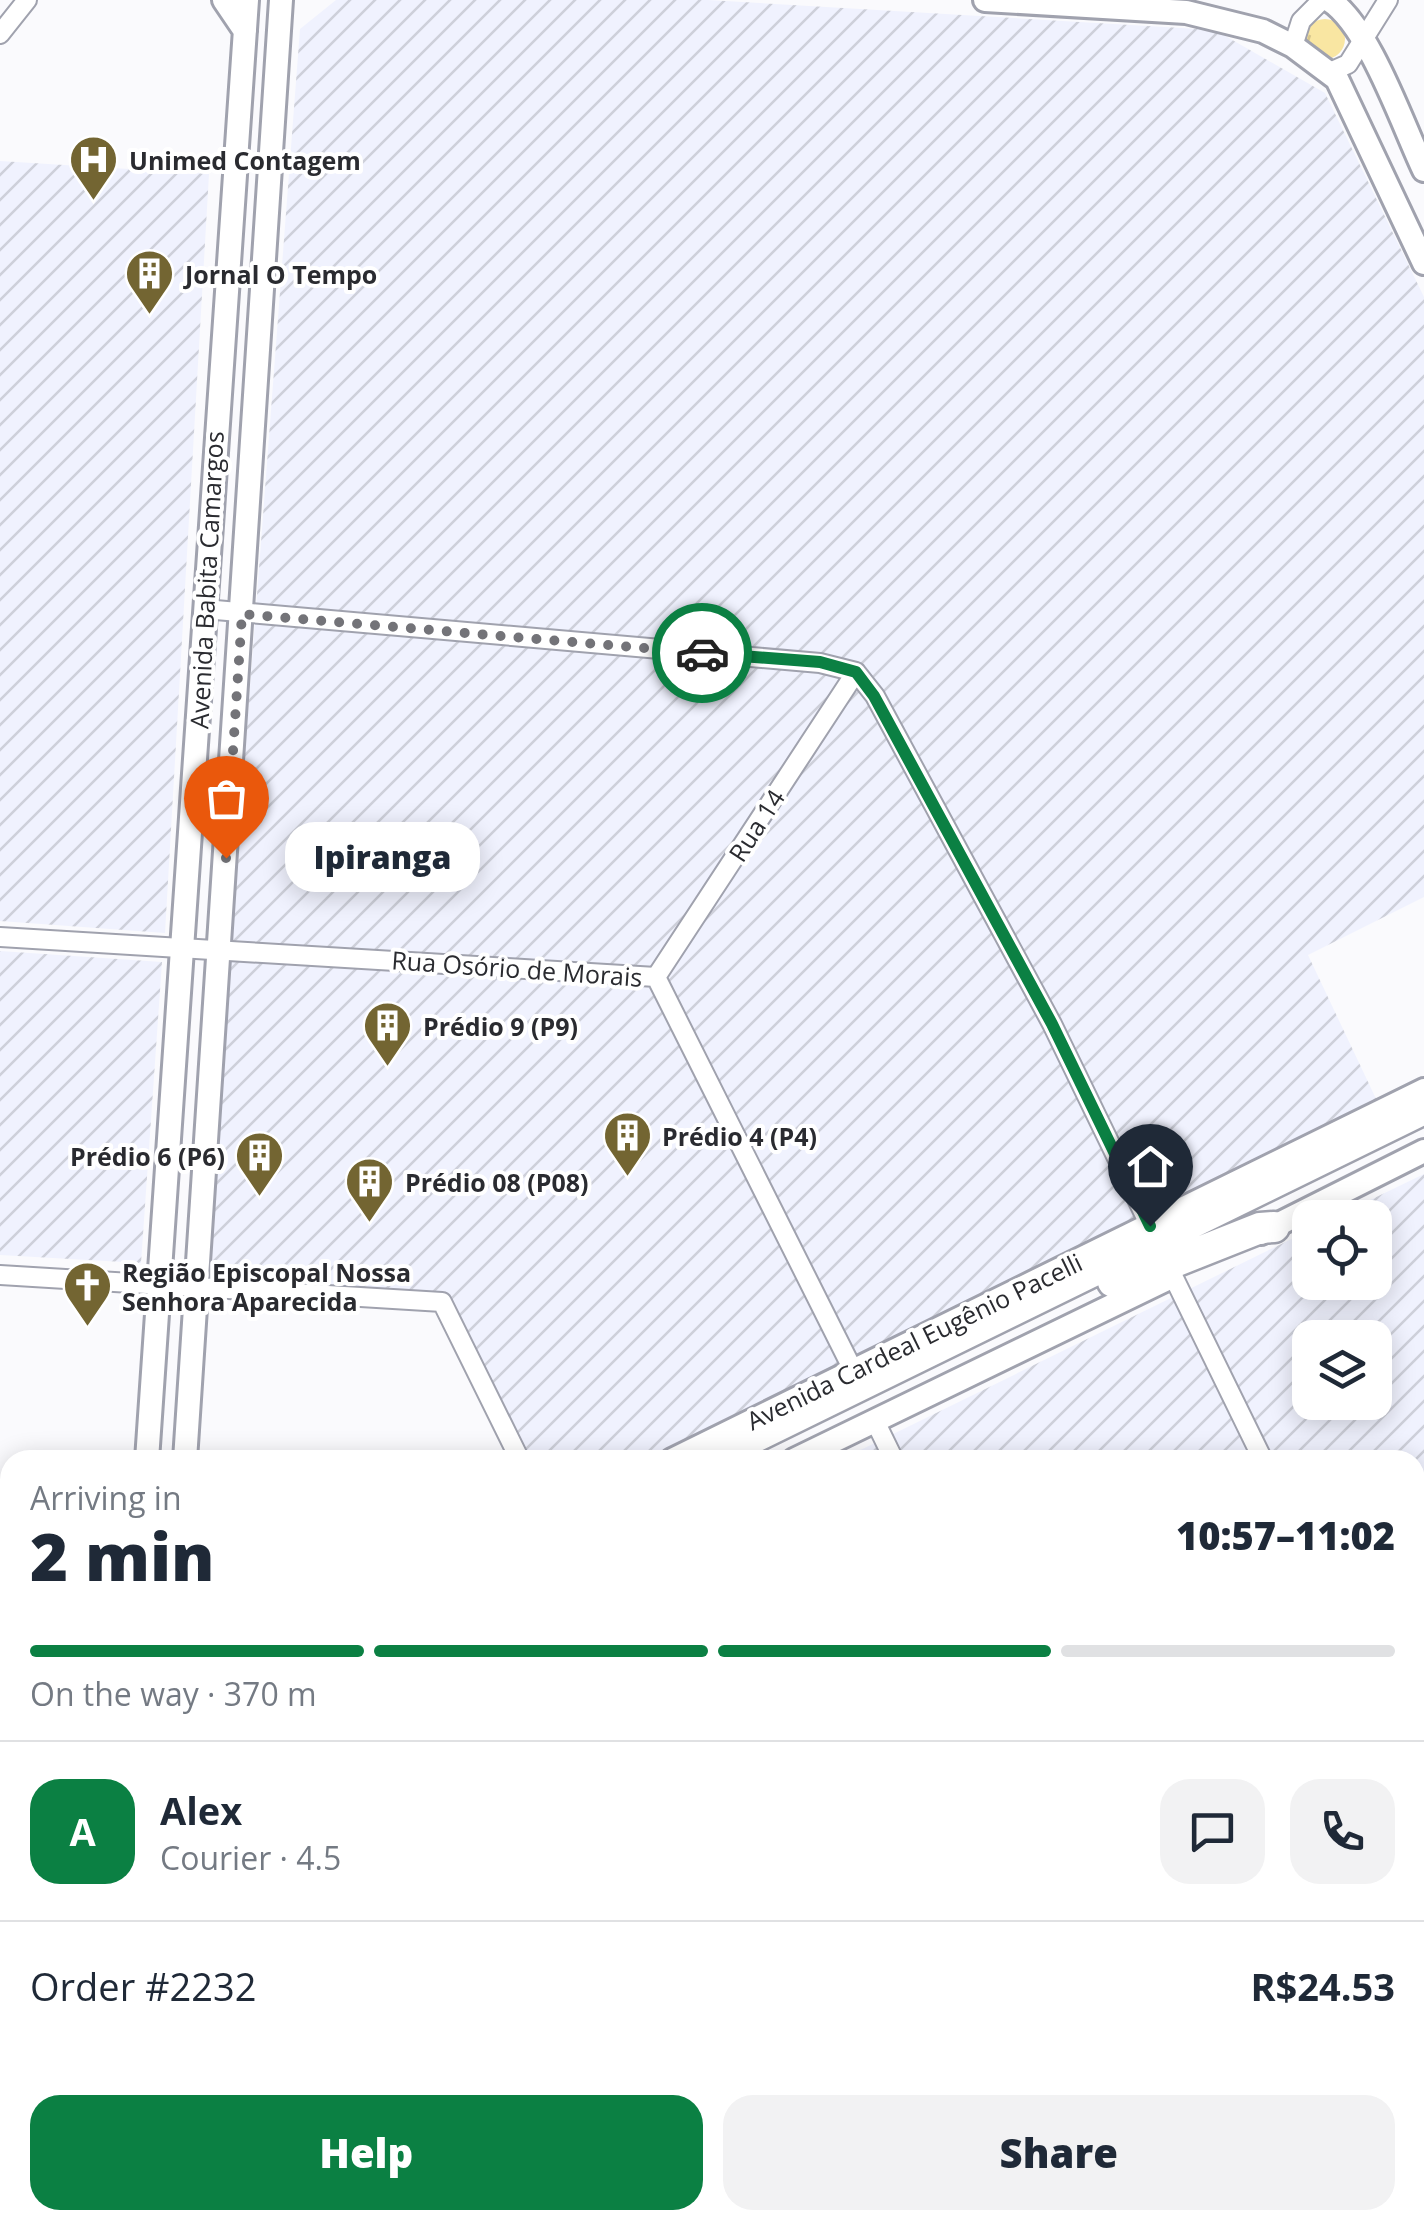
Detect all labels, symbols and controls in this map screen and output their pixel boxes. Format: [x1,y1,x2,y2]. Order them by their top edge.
hospital icon: Unimed Contagem [68,134,120,202]
place label: Unimed Contagem [129,143,361,177]
building icon: Jornal O Tempo [124,248,176,316]
place label: Jornal O Tempo [183,257,377,291]
street label: Avenida Babita Camargos [181,430,231,730]
courier [652,603,752,703]
icon: car [675,626,730,681]
pin [184,756,269,859]
icon: bag [199,771,254,826]
street label: Rua 14 [720,782,792,868]
callout: Ipiranga [286,823,481,893]
text: Ipiranga [314,835,451,878]
street label: Rua Osório de Morais [390,942,644,994]
building icon: Prédio 9 (P9) [362,1000,414,1068]
place label: Prédio 9 (P9) [423,1009,578,1043]
building icon: Prédio 4 (P4) [601,1110,653,1178]
place label: Prédio 4 (P4) [662,1119,817,1153]
pin [1108,1124,1193,1227]
building icon: Prédio 6 (P6) [234,1130,286,1198]
place label: Prédio 6 (P6) [70,1139,225,1173]
icon: home [1123,1139,1178,1194]
building icon: Prédio 08 (P08) [344,1156,396,1224]
place label: Prédio 08 (P08) [405,1165,589,1199]
map controls [1292,1200,1392,1420]
button: locate [1292,1200,1392,1300]
street label: Avenida Cardeal Eugênio Pacelli [741,1245,1087,1437]
place label: Região Episcopal Nossa Senhora Aparecida [122,1255,411,1318]
church icon: Região Episcopal Nossa Senhora Aparecida [61,1260,113,1328]
button: layers [1292,1320,1392,1420]
text: Arriving in [30,1476,182,1519]
text: 10:57–11:02 [1176,1509,1395,1561]
text: 2 min [30,1512,215,1600]
text: On the way · 370 m [30,1672,317,1715]
button: chat [1160,1779,1265,1884]
button: phone [1290,1779,1395,1884]
text: Alex [160,1784,242,1836]
text: A [69,1805,96,1857]
text: Courier · 4.5 [160,1836,341,1879]
text: Order #2232 [30,1960,257,2012]
text: R$24.53 [1250,1960,1395,2012]
button: Help [30,2095,703,2210]
button: Share [723,2095,1395,2210]

